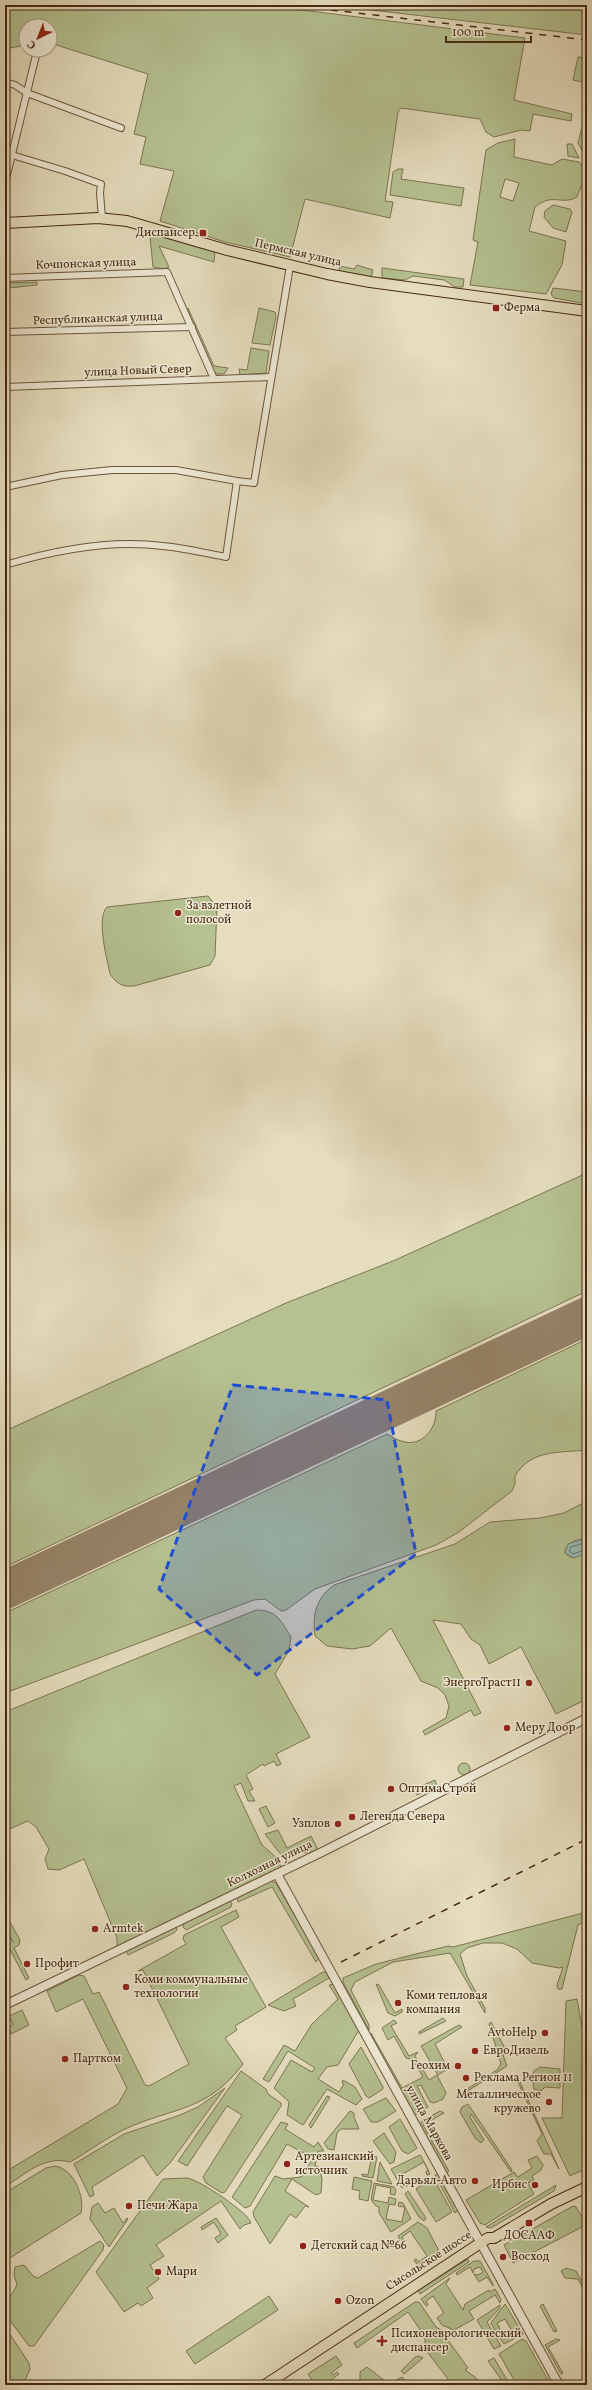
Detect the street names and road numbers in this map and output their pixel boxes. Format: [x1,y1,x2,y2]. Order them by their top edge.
street label: Пермская улица [253,235,343,271]
street label: Кочпонская улица [35,254,137,274]
street label: Республиканская улица [33,309,163,329]
street label: улица Новый Север [84,361,192,381]
street label: Колхозная улица [225,1836,315,1892]
street label: улица Маркова [402,2082,456,2164]
street label: Сысольское шоссе [383,2227,475,2295]

